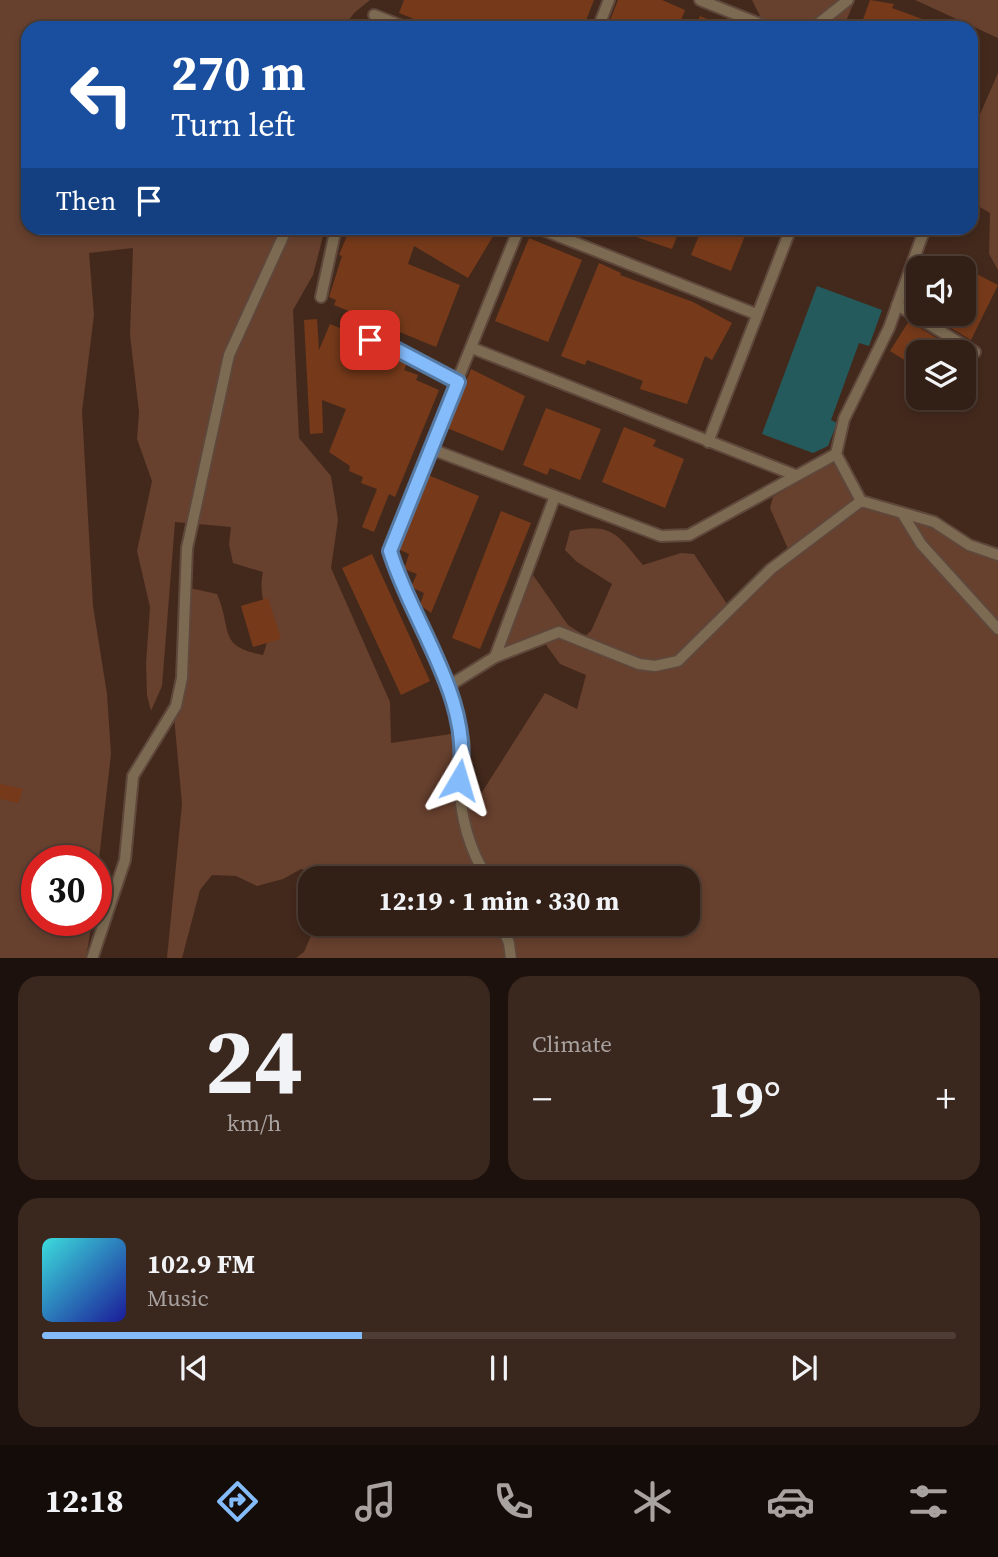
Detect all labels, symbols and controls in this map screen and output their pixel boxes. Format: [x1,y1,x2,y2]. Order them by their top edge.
text: 270 m [171,39,306,106]
icon: left [56,49,147,140]
text: Turn left [171,103,295,147]
icon: arrive [130,182,168,220]
text: Then [56,183,116,219]
map controls [906,256,976,410]
button: sound [906,256,976,326]
pin [340,310,400,370]
icon: arrive [351,321,389,359]
button: layers [906,340,976,410]
position arrow [422,743,496,817]
speed limit sign: 30 [21,845,112,936]
text: 12:19 · 1 min · 330 m [379,883,619,919]
text: 24 [205,999,303,1123]
text: Climate [532,1028,612,1060]
text: 19° [707,1063,781,1134]
text: − [532,1073,552,1125]
text: + [936,1073,956,1125]
text: km/h [227,1107,281,1139]
text: 102.9 FM [147,1246,255,1282]
text: Music [147,1282,209,1314]
icon: previous [175,1349,213,1387]
icon: pause [480,1349,518,1387]
icon: next [785,1349,823,1387]
icon: directions [213,1477,262,1526]
icon: music [351,1477,400,1526]
icon: phone [489,1477,538,1526]
icon: climate [628,1477,677,1526]
icon: car [766,1477,815,1526]
icon: filters [904,1477,953,1526]
text: 12:18 [45,1479,124,1523]

